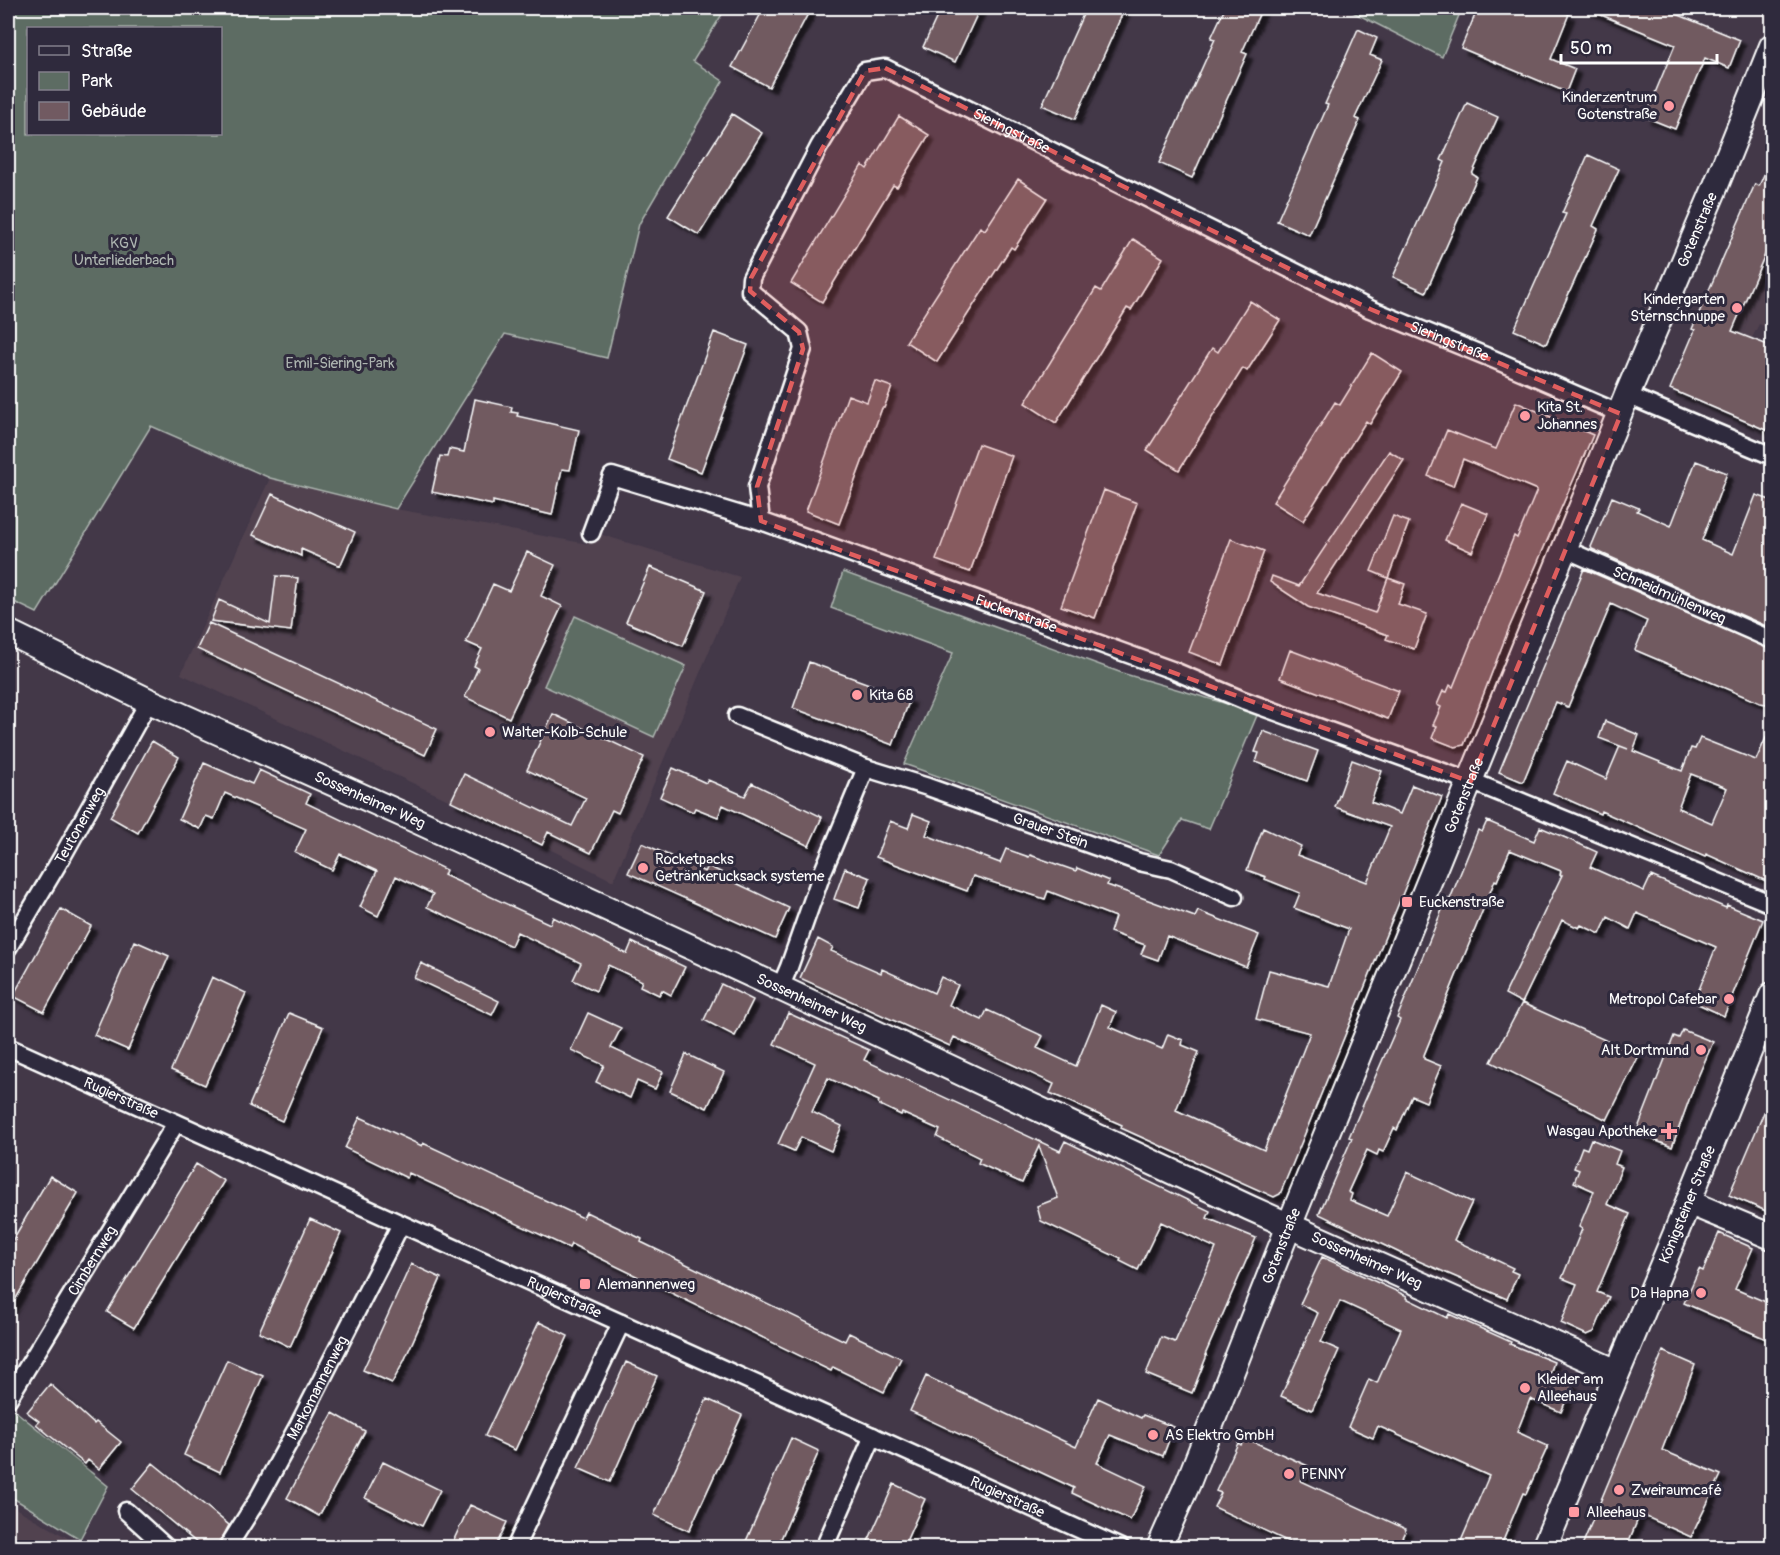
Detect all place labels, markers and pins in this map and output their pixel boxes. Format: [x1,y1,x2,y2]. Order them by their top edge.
place label: Kinderzentrum Gotenstraße [1562,88,1658,124]
marker: Kinderzentrum Gotenstraße [1662,99,1676,113]
place label: Kindergarten Sternschnuppe [1630,290,1726,326]
marker: Kindergarten Sternschnuppe [1730,301,1744,315]
place label: Kita St. Johannes [1537,398,1597,434]
marker: Kita St. Johannes [1518,409,1532,423]
place label: Kita 68 [869,686,914,705]
marker: Kita 68 [850,688,864,702]
place label: Walter-Kolb-Schule [502,723,627,742]
marker: Walter-Kolb-Schule [483,725,497,739]
place label: Rocketpacks Getränkerucksack systeme [655,850,825,886]
marker: Rocketpacks Getränkerucksack systeme [636,861,650,875]
place label: Euckenstraße [1419,893,1505,912]
marker: Euckenstraße [1400,895,1414,909]
place label: Metropol Cafebar [1609,990,1718,1009]
marker: Metropol Cafebar [1722,992,1736,1006]
place label: Alt Dortmund [1601,1041,1689,1060]
marker: Alt Dortmund [1694,1043,1708,1057]
place label: Wasgau Apotheke [1546,1122,1658,1141]
marker: Wasgau Apotheke [1662,1124,1676,1138]
place label: Alemannenweg [597,1275,695,1294]
marker: Alemannenweg [578,1277,592,1291]
place label: Da Hapna [1630,1284,1689,1303]
marker: Da Hapna [1694,1286,1708,1300]
place label: Kleider am Alleehaus [1537,1370,1603,1406]
marker: Kleider am Alleehaus [1518,1381,1532,1395]
place label: AS Elektro GmbH [1165,1426,1274,1445]
marker: AS Elektro GmbH [1146,1428,1160,1442]
place label: PENNY [1301,1465,1347,1484]
marker: PENNY [1282,1467,1296,1481]
place label: Zweiraumcafé [1631,1481,1722,1500]
marker: Zweiraumcafé [1612,1483,1626,1497]
place label: Alleehaus [1586,1503,1646,1522]
marker: Alleehaus [1567,1505,1581,1519]

